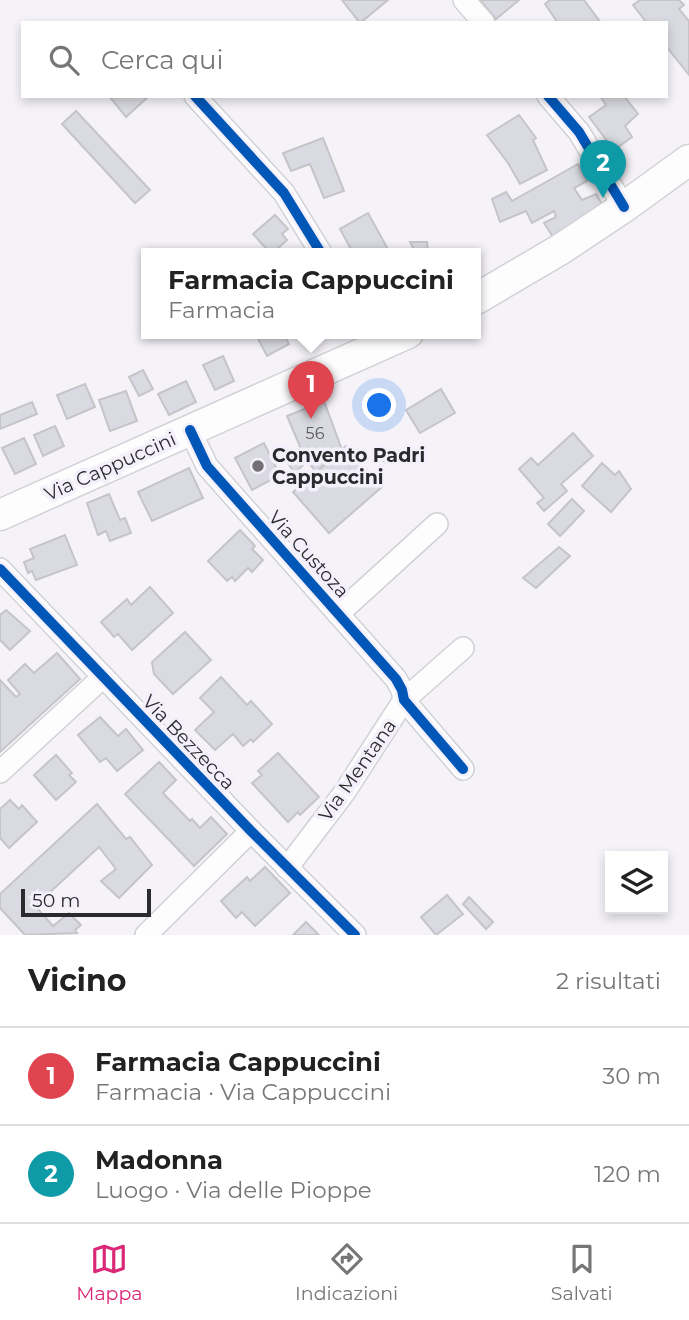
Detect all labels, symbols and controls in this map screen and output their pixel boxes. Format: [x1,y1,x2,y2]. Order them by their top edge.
search box [21,21,668,98]
icon: search [45,41,83,79]
text: Cerca qui [101,44,224,76]
pin: 2 [580,140,626,198]
popup [141,248,481,339]
text: Farmacia Cappuccini [168,264,454,296]
text: Farmacia [168,296,275,324]
pin: 1 [288,361,334,419]
your location [362,388,396,422]
house number: 56 [306,424,325,443]
street label: Via Cappuccini [41,427,179,506]
place label: Convento Padri Cappuccini [272,444,425,489]
marker: Convento Padri Cappuccini [250,458,266,474]
street label: Via Custoza [263,506,354,603]
street label: Via Bezzecca [138,690,240,795]
street label: Via Mentana [314,715,401,826]
map controls [605,851,668,914]
button: layers [605,851,668,914]
scale bar [21,886,150,918]
text: 50 m [32,889,80,912]
text: Vicino [28,962,126,999]
text: 2 risultati [556,967,661,995]
text: Farmacia Cappuccini [95,1046,381,1078]
text: 1 [46,1062,56,1090]
text: 30 m [602,1062,661,1090]
text: Farmacia · Via Cappuccini [95,1078,391,1106]
text: Madonna [95,1144,223,1176]
text: 2 [44,1160,58,1188]
text: 120 m [594,1160,661,1188]
text: Luogo · Via delle Pioppe [95,1176,372,1204]
tab: Mappa [76,1240,143,1305]
tab: Indicazioni [295,1240,398,1305]
tab: Salvati [551,1240,613,1305]

